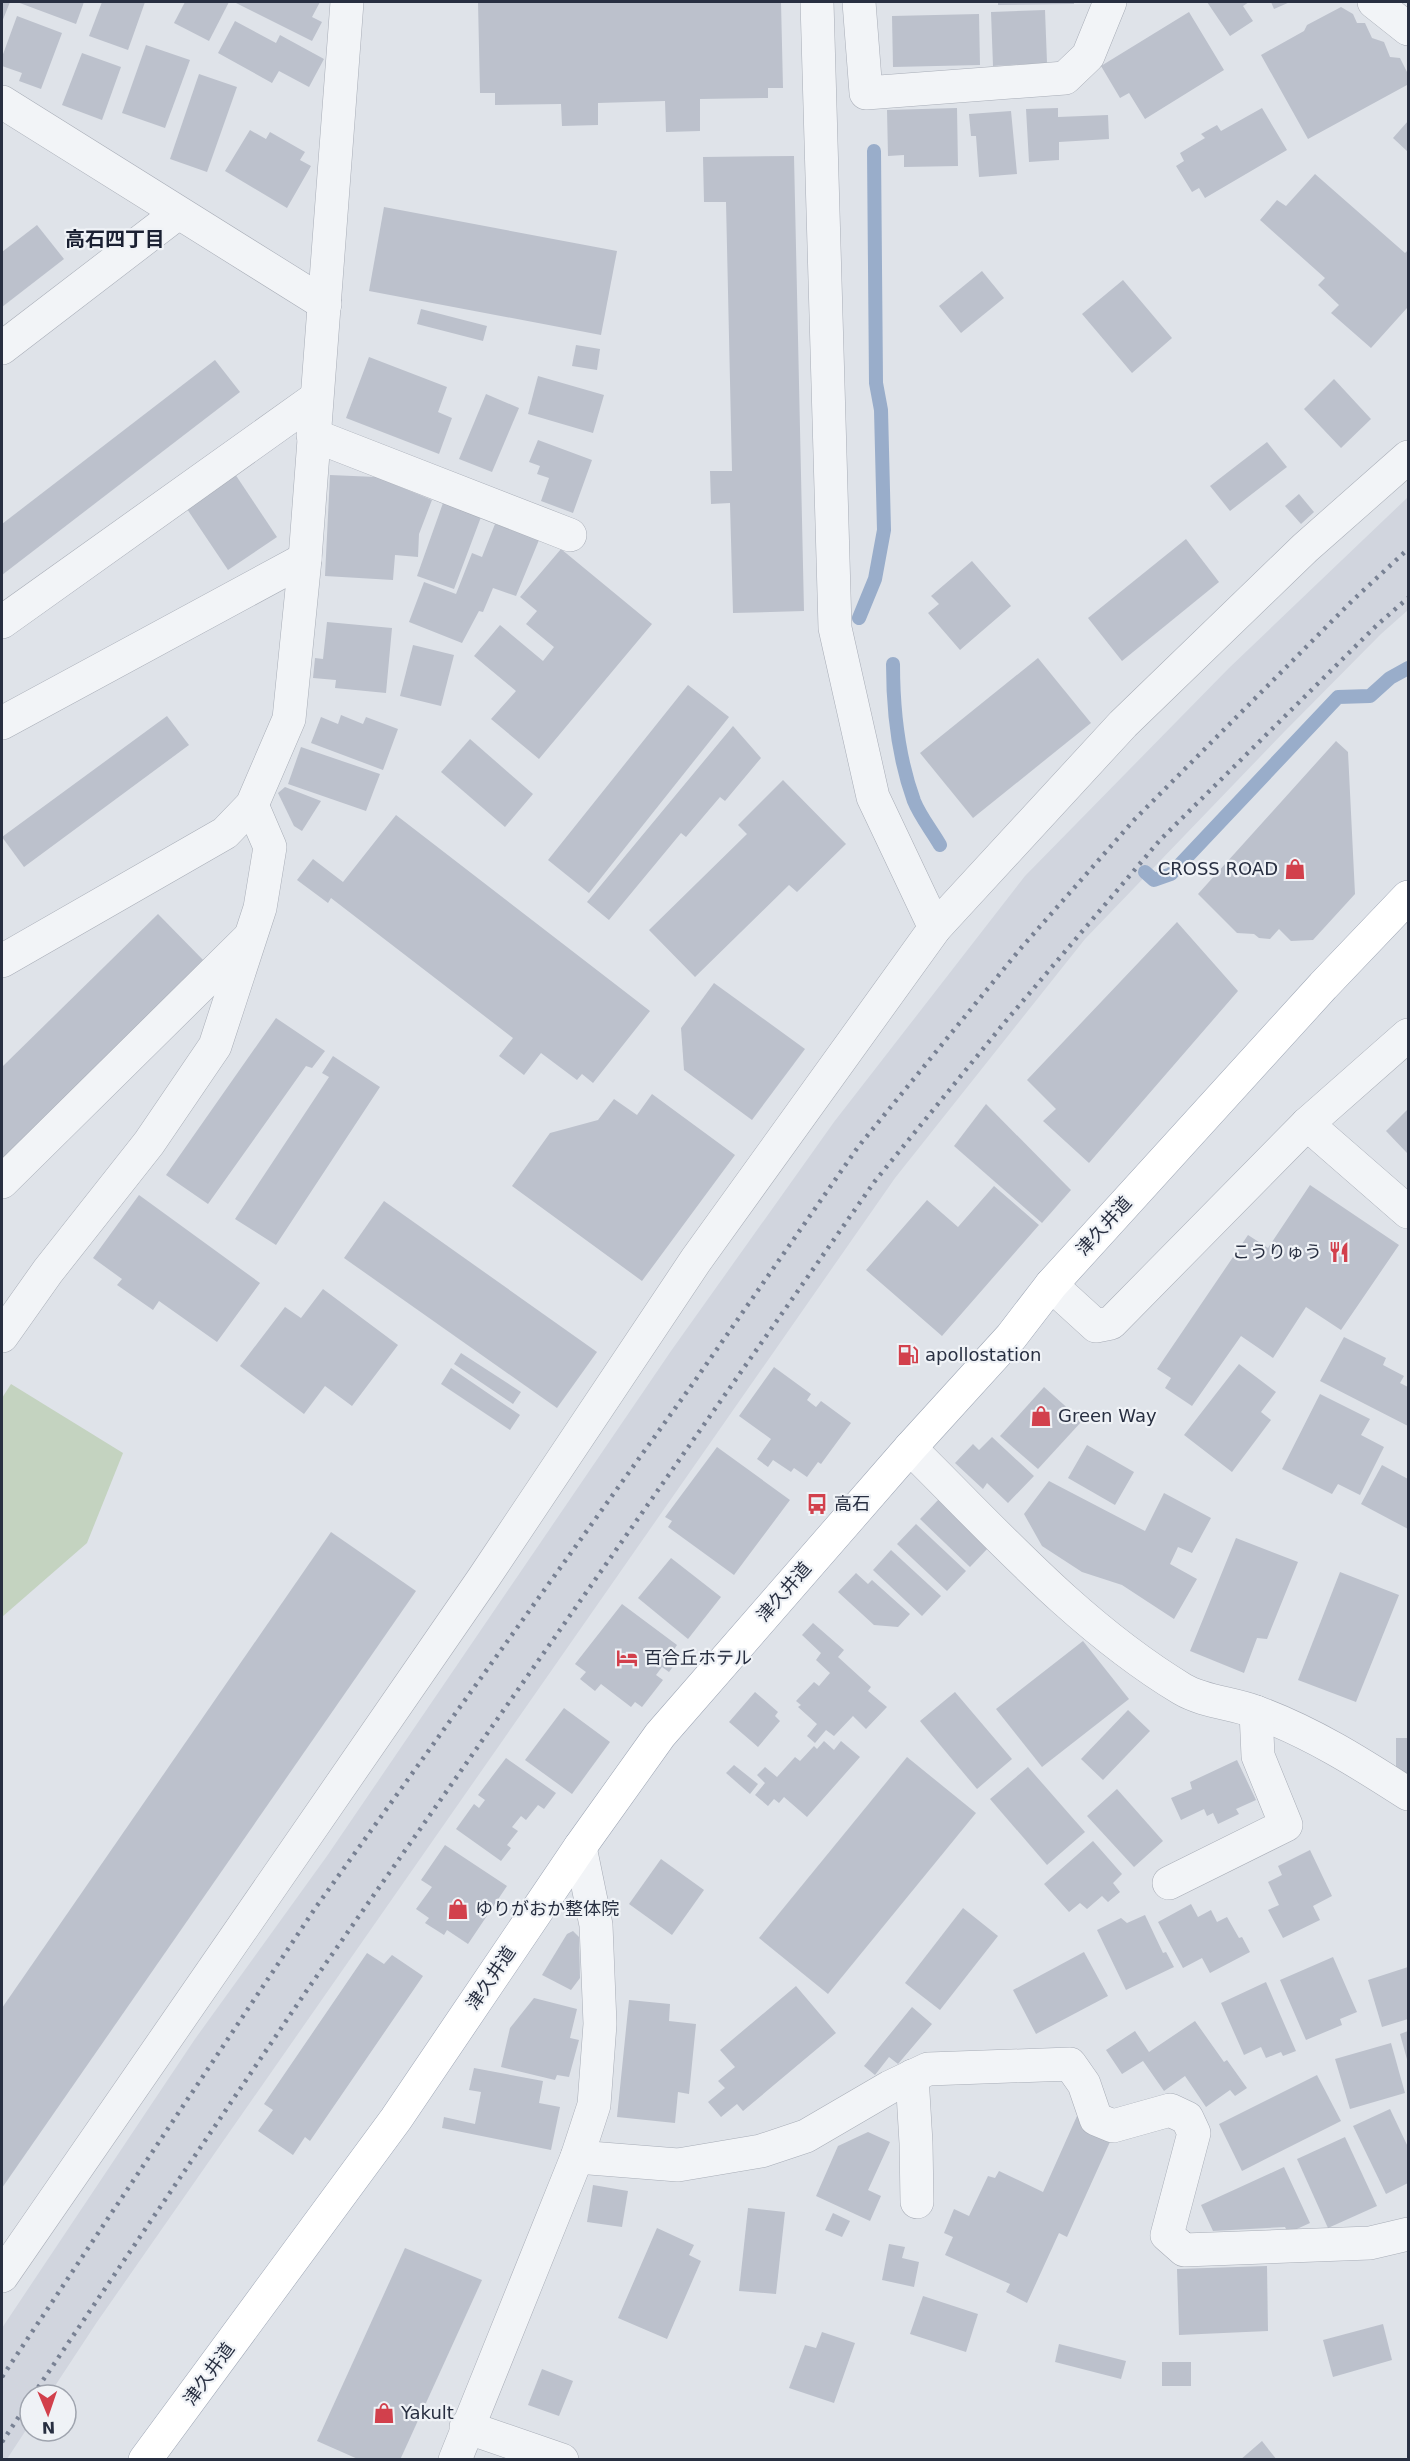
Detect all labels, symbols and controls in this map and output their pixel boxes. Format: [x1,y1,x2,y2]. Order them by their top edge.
district label: 高石四丁目 [65,227,165,251]
shop icon: CROSS ROAD [1283,857,1307,881]
place label: CROSS ROAD [1158,858,1278,879]
street label: 津久井道 [1072,1192,1136,1259]
restaurant icon: こうりゅう [1327,1240,1351,1264]
place label: こうりゅう [1232,1241,1322,1262]
fuel station icon: apollostation [896,1343,920,1367]
place label: apollostation [925,1344,1041,1365]
shop icon: Green Way [1029,1404,1053,1428]
place label: Green Way [1058,1405,1157,1426]
bus stop icon: 高石 [805,1492,829,1516]
place label: 高石 [834,1493,870,1514]
street label: 津久井道 [752,1558,815,1626]
hotel icon: 百合丘ホテル [615,1646,639,1670]
place label: 百合丘ホテル [644,1647,752,1668]
shop icon: ゆりがおか整体院 [446,1897,470,1921]
place label: ゆりがおか整体院 [475,1898,619,1919]
street label: 津久井道 [462,1942,519,2013]
street label: 津久井道 [179,2338,238,2409]
north arrow [18,2383,78,2443]
shop icon: Yakult [372,2401,396,2425]
place label: Yakult [400,2402,454,2423]
text: N [41,2418,56,2437]

